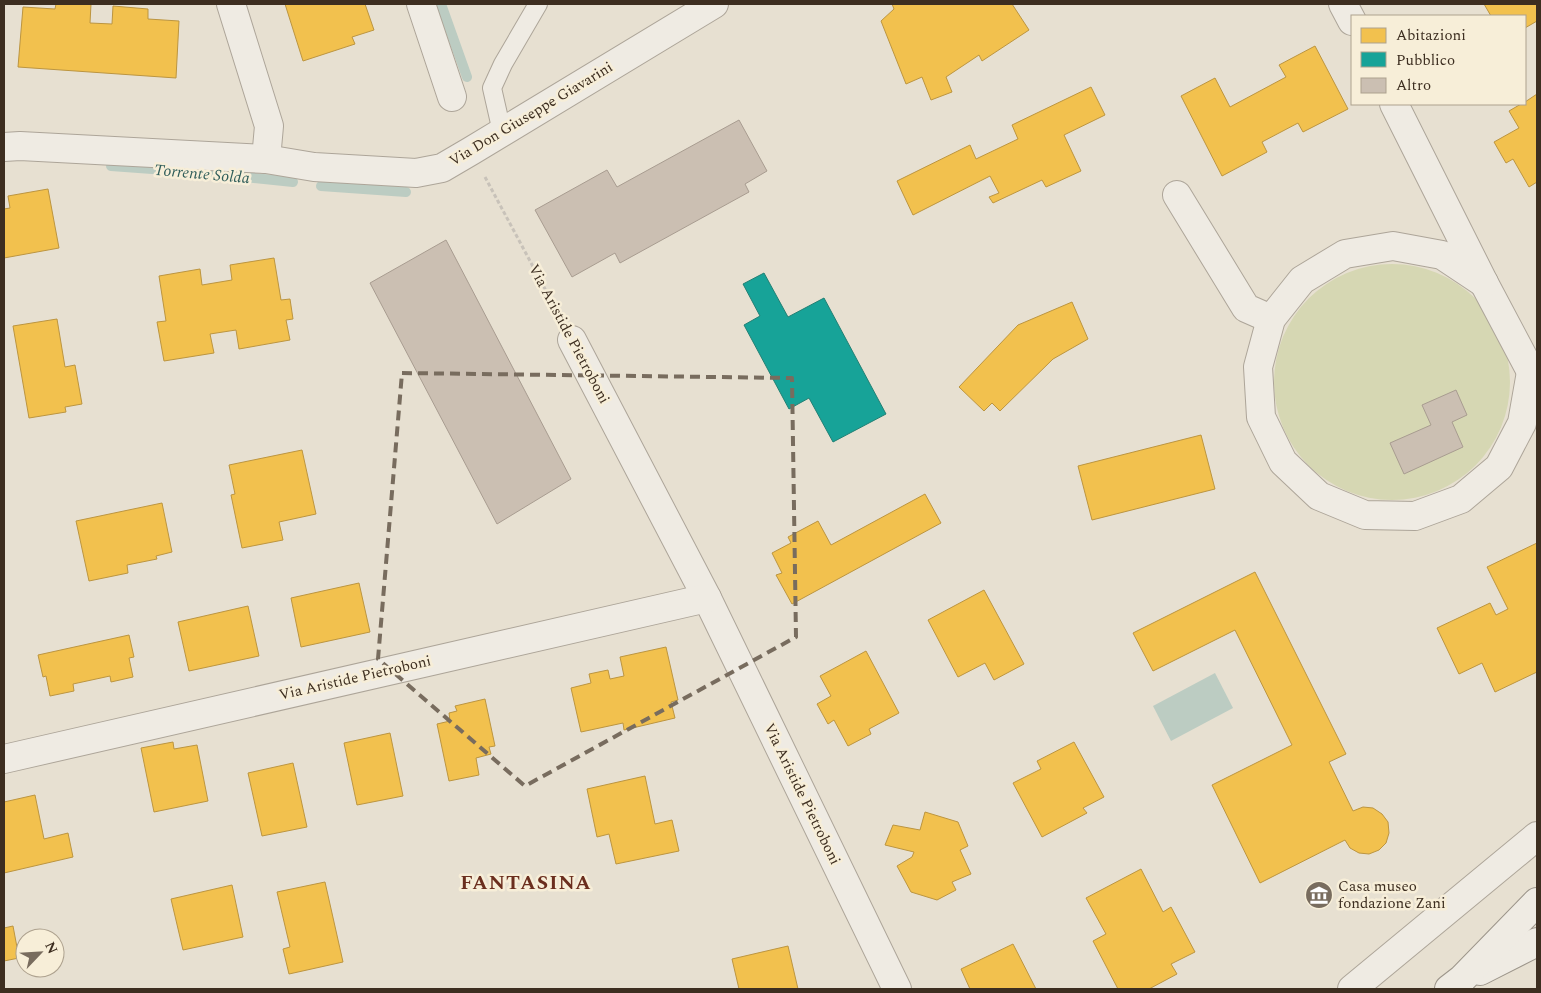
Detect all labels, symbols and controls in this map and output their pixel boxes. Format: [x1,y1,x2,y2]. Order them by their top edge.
legend [1351,15,1526,105]
text: Abitazioni [1396,24,1466,47]
text: Pubblico [1396,49,1455,72]
street label: Via Don Giuseppe Giavarini [445,56,617,172]
text: Altro [1396,74,1431,97]
water label: Torrente Solda [153,158,251,190]
street label: Via Aristide Pietroboni [522,260,616,408]
street label: Via Aristide Pietroboni [277,649,433,707]
street label: Via Aristide Pietroboni [758,719,846,869]
district label: FANTASINA [460,868,592,898]
place label: Casa museo fondazione Zani [1338,875,1446,915]
museum icon: Casa museo fondazione Zani [1304,880,1334,910]
north arrow [15,928,65,978]
text: N [39,938,63,957]

